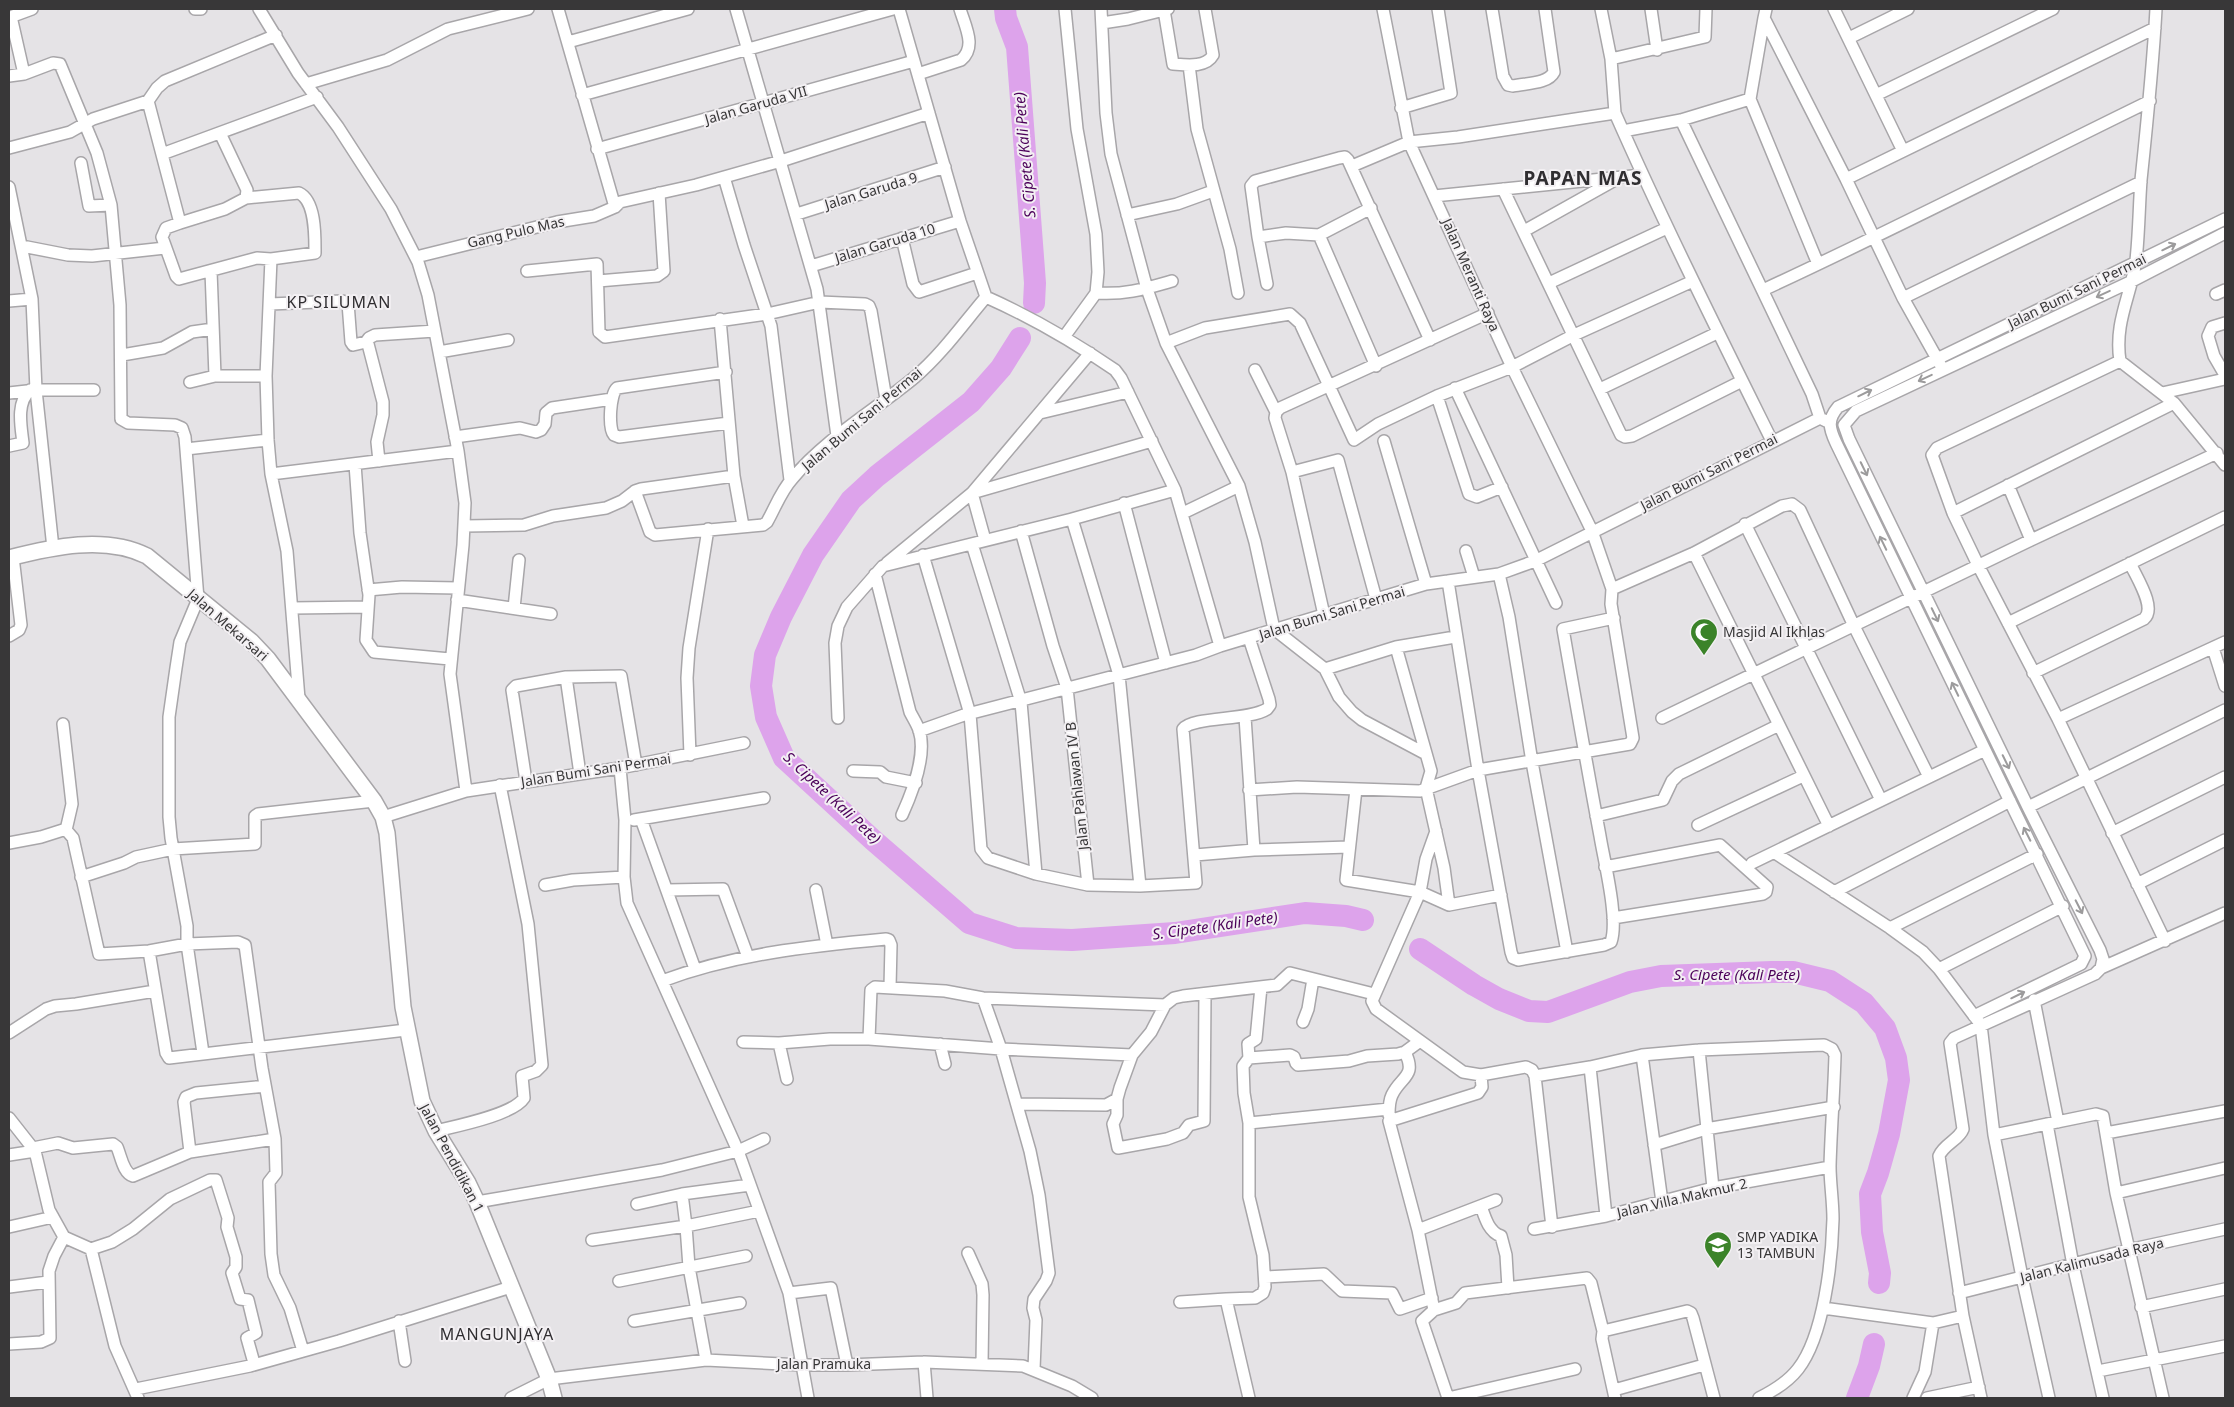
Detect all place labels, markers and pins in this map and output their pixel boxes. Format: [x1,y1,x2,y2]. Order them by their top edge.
mosque icon: Masjid Al Ikhlas [1689,617,1719,656]
place label: Masjid Al Ikhlas [1723,622,1825,641]
place label: SMP YADIKA 13 TAMBUN [1737,1227,1818,1262]
school or university icon: SMP YADIKA 13 TAMBUN [1703,1230,1733,1269]

